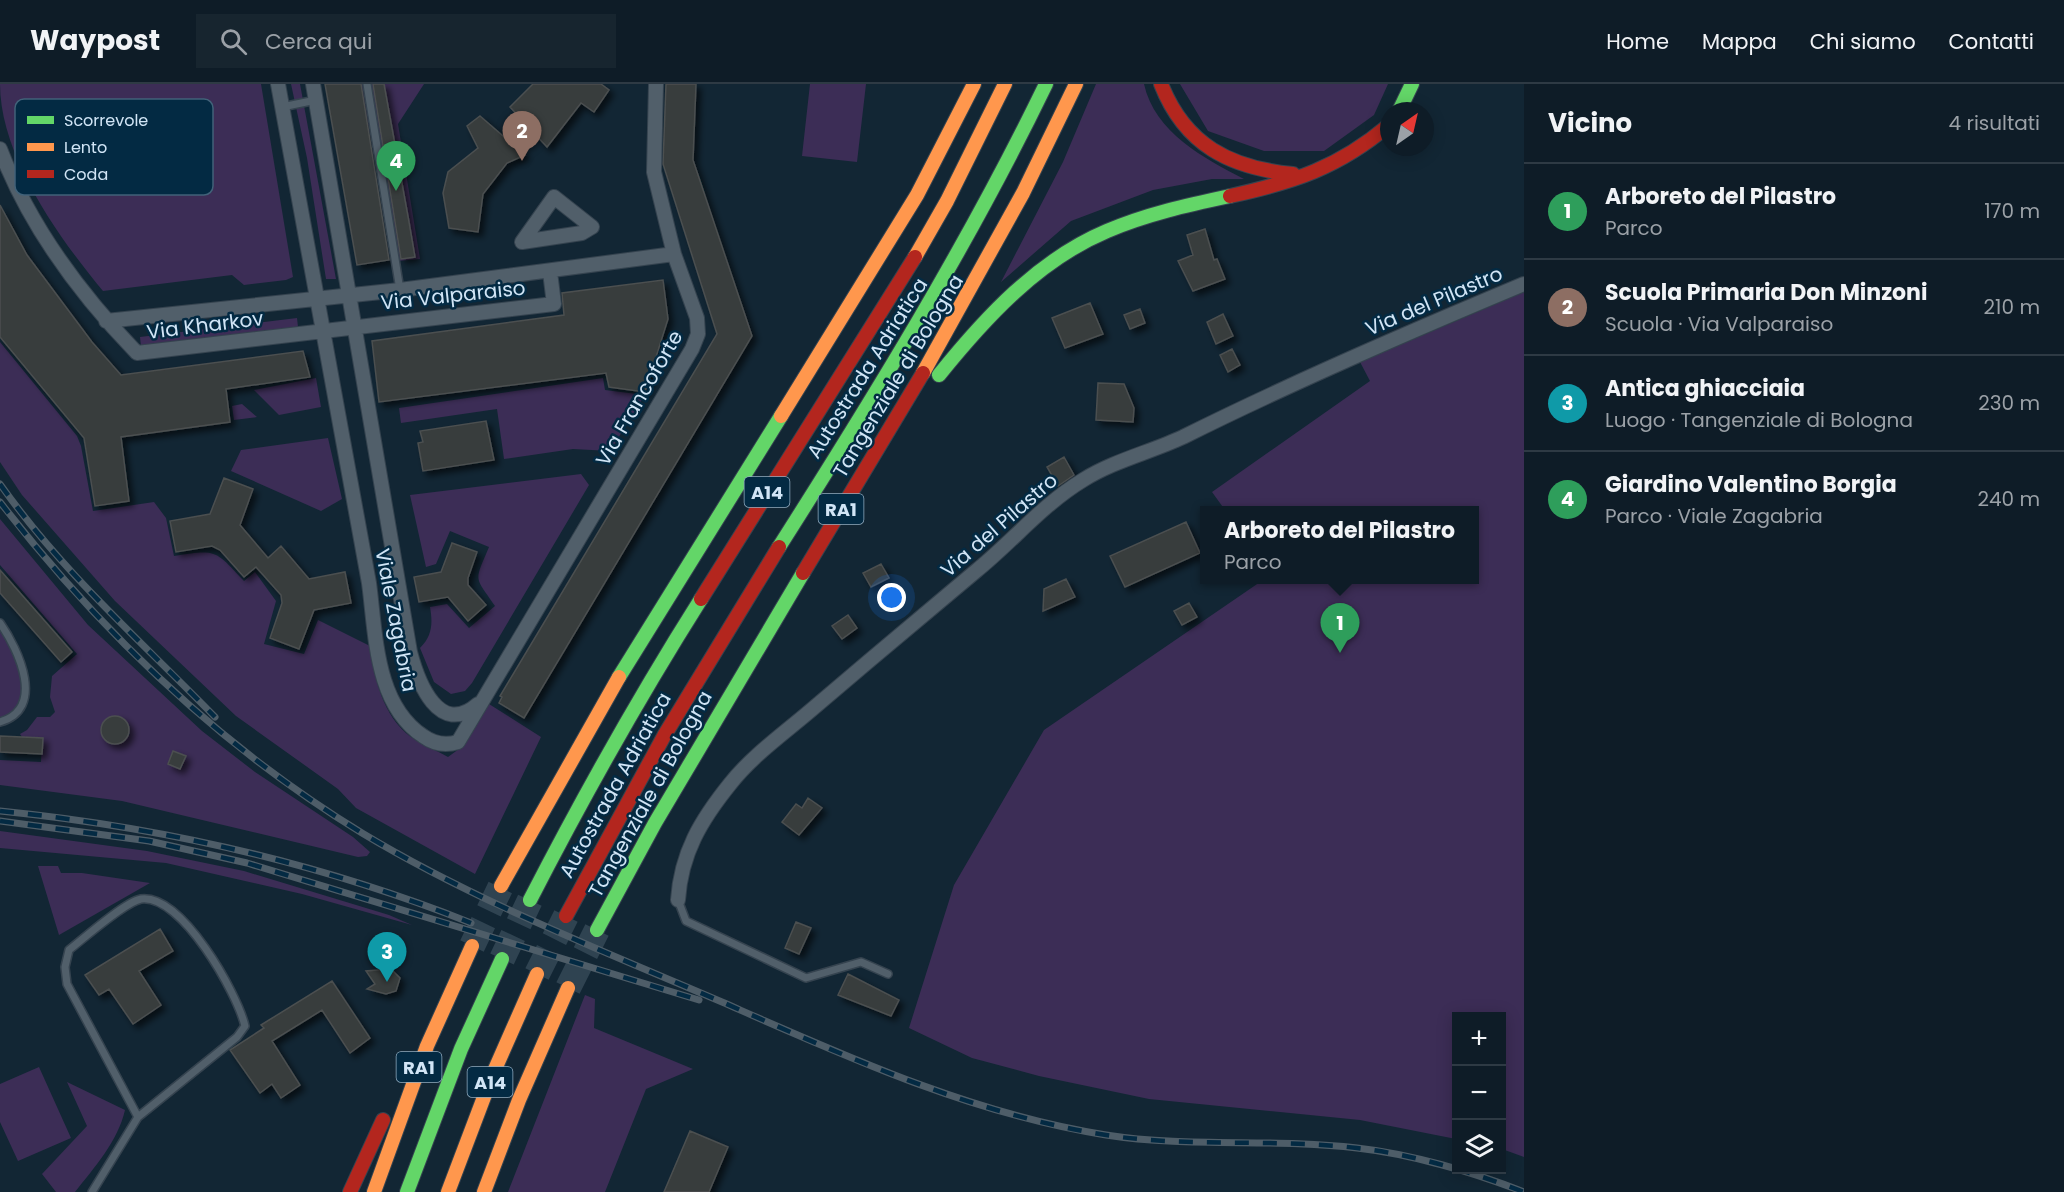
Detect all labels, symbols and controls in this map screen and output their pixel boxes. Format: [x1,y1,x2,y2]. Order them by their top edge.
search box [196,14,616,68]
text: Waypost [30,21,160,60]
icon: search [217,25,250,58]
text: Cerca qui [265,26,372,57]
text: Home [1606,27,1669,56]
text: Mappa [1702,27,1777,56]
text: Chi siamo [1810,27,1916,56]
text: Contatti [1949,27,2034,56]
legend [15,99,213,195]
north arrow [1380,102,1434,156]
text: Vicino [1548,105,1632,141]
text: Scorrevole [64,109,148,132]
text: 4 risultati [1949,109,2040,137]
pin: 2 [502,112,542,161]
text: Lento [64,136,107,159]
pin: 4 [376,141,416,191]
text: Coda [64,163,108,186]
text: Arboreto del Pilastro [1605,181,1836,212]
text: 1 [1564,197,1571,225]
text: 170 m [1984,197,2040,225]
text: Parco [1605,214,1663,242]
street label: Via del Pilastro [1361,260,1507,342]
street label: Tangenziale di Bologna [826,269,970,483]
street label: Autostrada Adriatica [800,272,934,464]
street label: Via Valparaiso [379,273,527,317]
text: Scuola Primaria Don Minzoni [1605,277,1927,308]
text: 2 [1562,293,1573,321]
text: 210 m [1984,293,2040,321]
street label: Via Kharkov [145,304,265,346]
text: Scuola · Via Valparaiso [1605,310,1833,338]
street label: Via Francoforte [589,325,689,471]
text: Antica ghiacciaia [1605,373,1805,404]
text: 3 [1561,389,1574,417]
text: 230 m [1978,389,2040,417]
text: Luogo · Tangenziale di Bologna [1605,406,1913,434]
street label: Via del Pilastro [935,466,1063,584]
text: Giardino Valentino Borgia [1605,469,1897,500]
road number: A14 [744,477,789,507]
text: 4 [1561,485,1574,513]
text: 240 m [1977,485,2040,513]
road number: RA1 [818,494,864,524]
text: Parco · Viale Zagabria [1605,502,1823,530]
popup [1200,506,1479,584]
text: Arboreto del Pilastro [1224,515,1455,546]
street label: Viale Zagabria [368,546,424,694]
text: Parco [1224,548,1281,576]
your location [877,583,906,612]
pin: 1 [1320,604,1360,653]
street label: Tangenziale di Bologna [581,686,719,902]
street label: Autostrada Adriatica [552,687,678,883]
pin: 3 [368,932,406,982]
map controls [1452,1012,1506,1174]
button: + [1452,1012,1506,1066]
road number: RA1 [396,1052,442,1082]
button: − [1452,1066,1506,1120]
road number: A14 [468,1067,512,1097]
button: layers [1452,1120,1506,1174]

